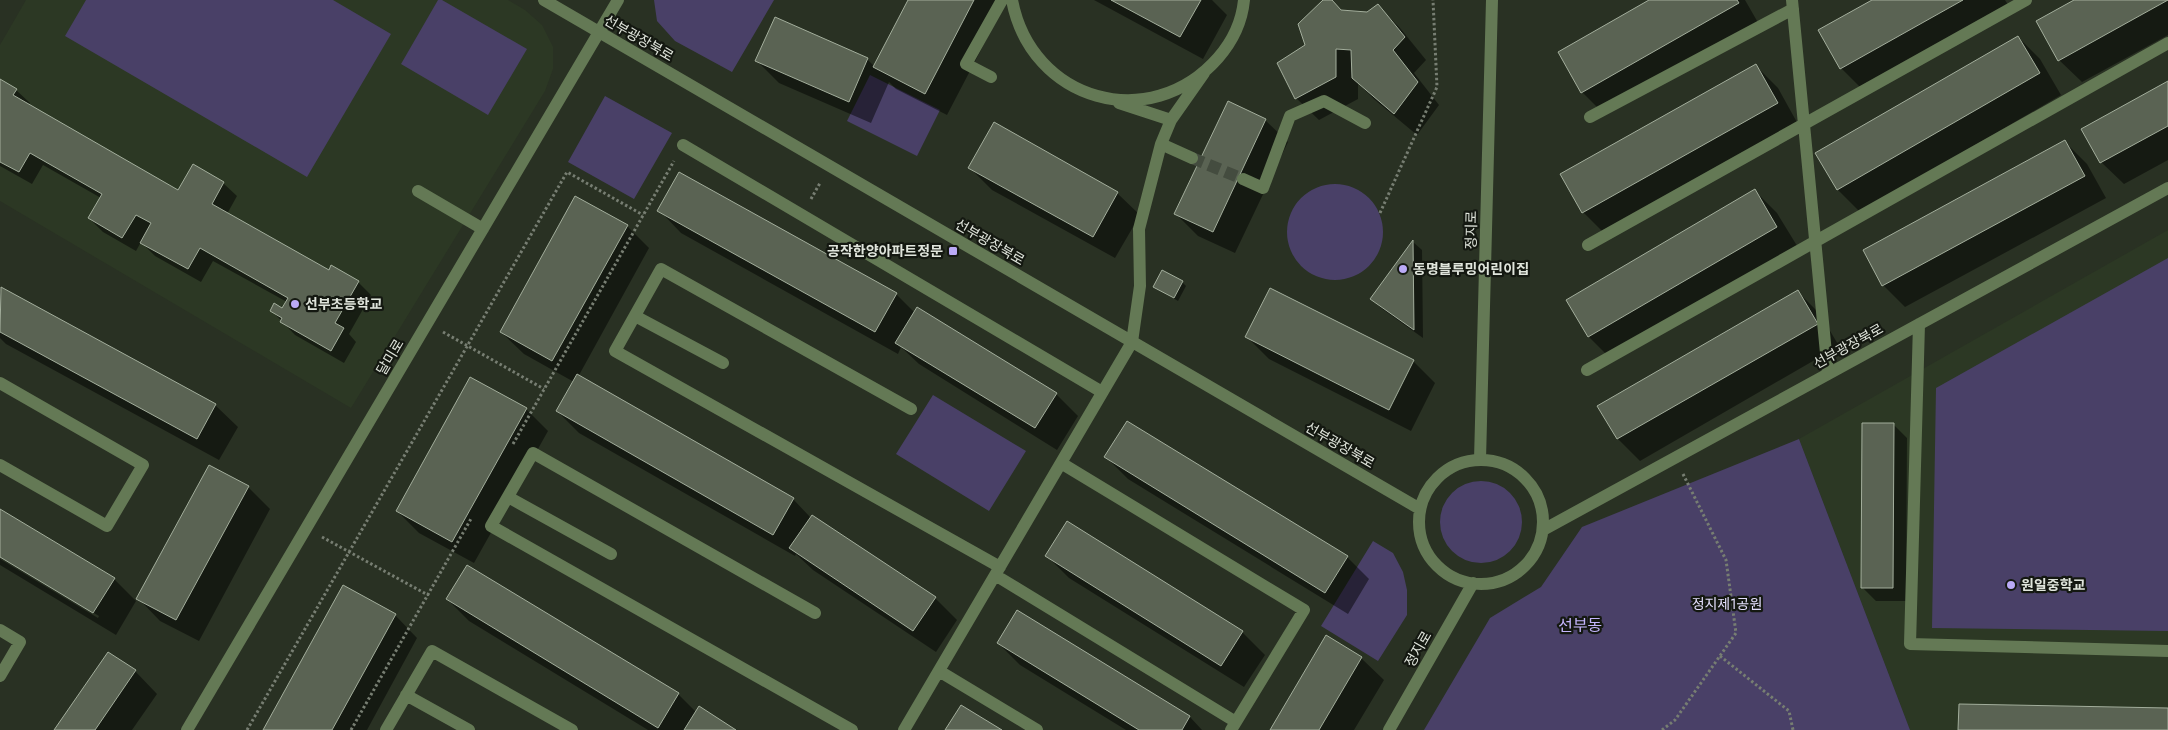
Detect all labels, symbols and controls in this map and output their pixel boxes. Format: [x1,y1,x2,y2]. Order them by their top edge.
street label: 선부광장북로 [601,10,678,66]
street label: 정지로 [1461,210,1481,249]
street label: 선부광장북로 [952,214,1029,270]
place label: 공작한양아파트정문 [827,241,943,261]
marker: 공작한양아파트정문 [947,245,959,257]
place label: 동명블루밍어린이집 [1413,259,1529,279]
marker: 동명블루밍어린이집 [1397,263,1409,275]
place label: 선부초등학교 [305,294,382,314]
marker: 선부초등학교 [289,298,301,310]
street label: 선부광장북로 [1809,318,1887,373]
street label: 달미로 [371,335,409,379]
street label: 선부광장북로 [1302,417,1379,473]
place label: 원일중학교 [2021,575,2086,595]
marker: 원일중학교 [2005,579,2017,591]
park label: 정지제1공원 [1692,594,1762,614]
district label: 선부동 [1558,614,1602,637]
street label: 정지로 [1400,627,1436,671]

